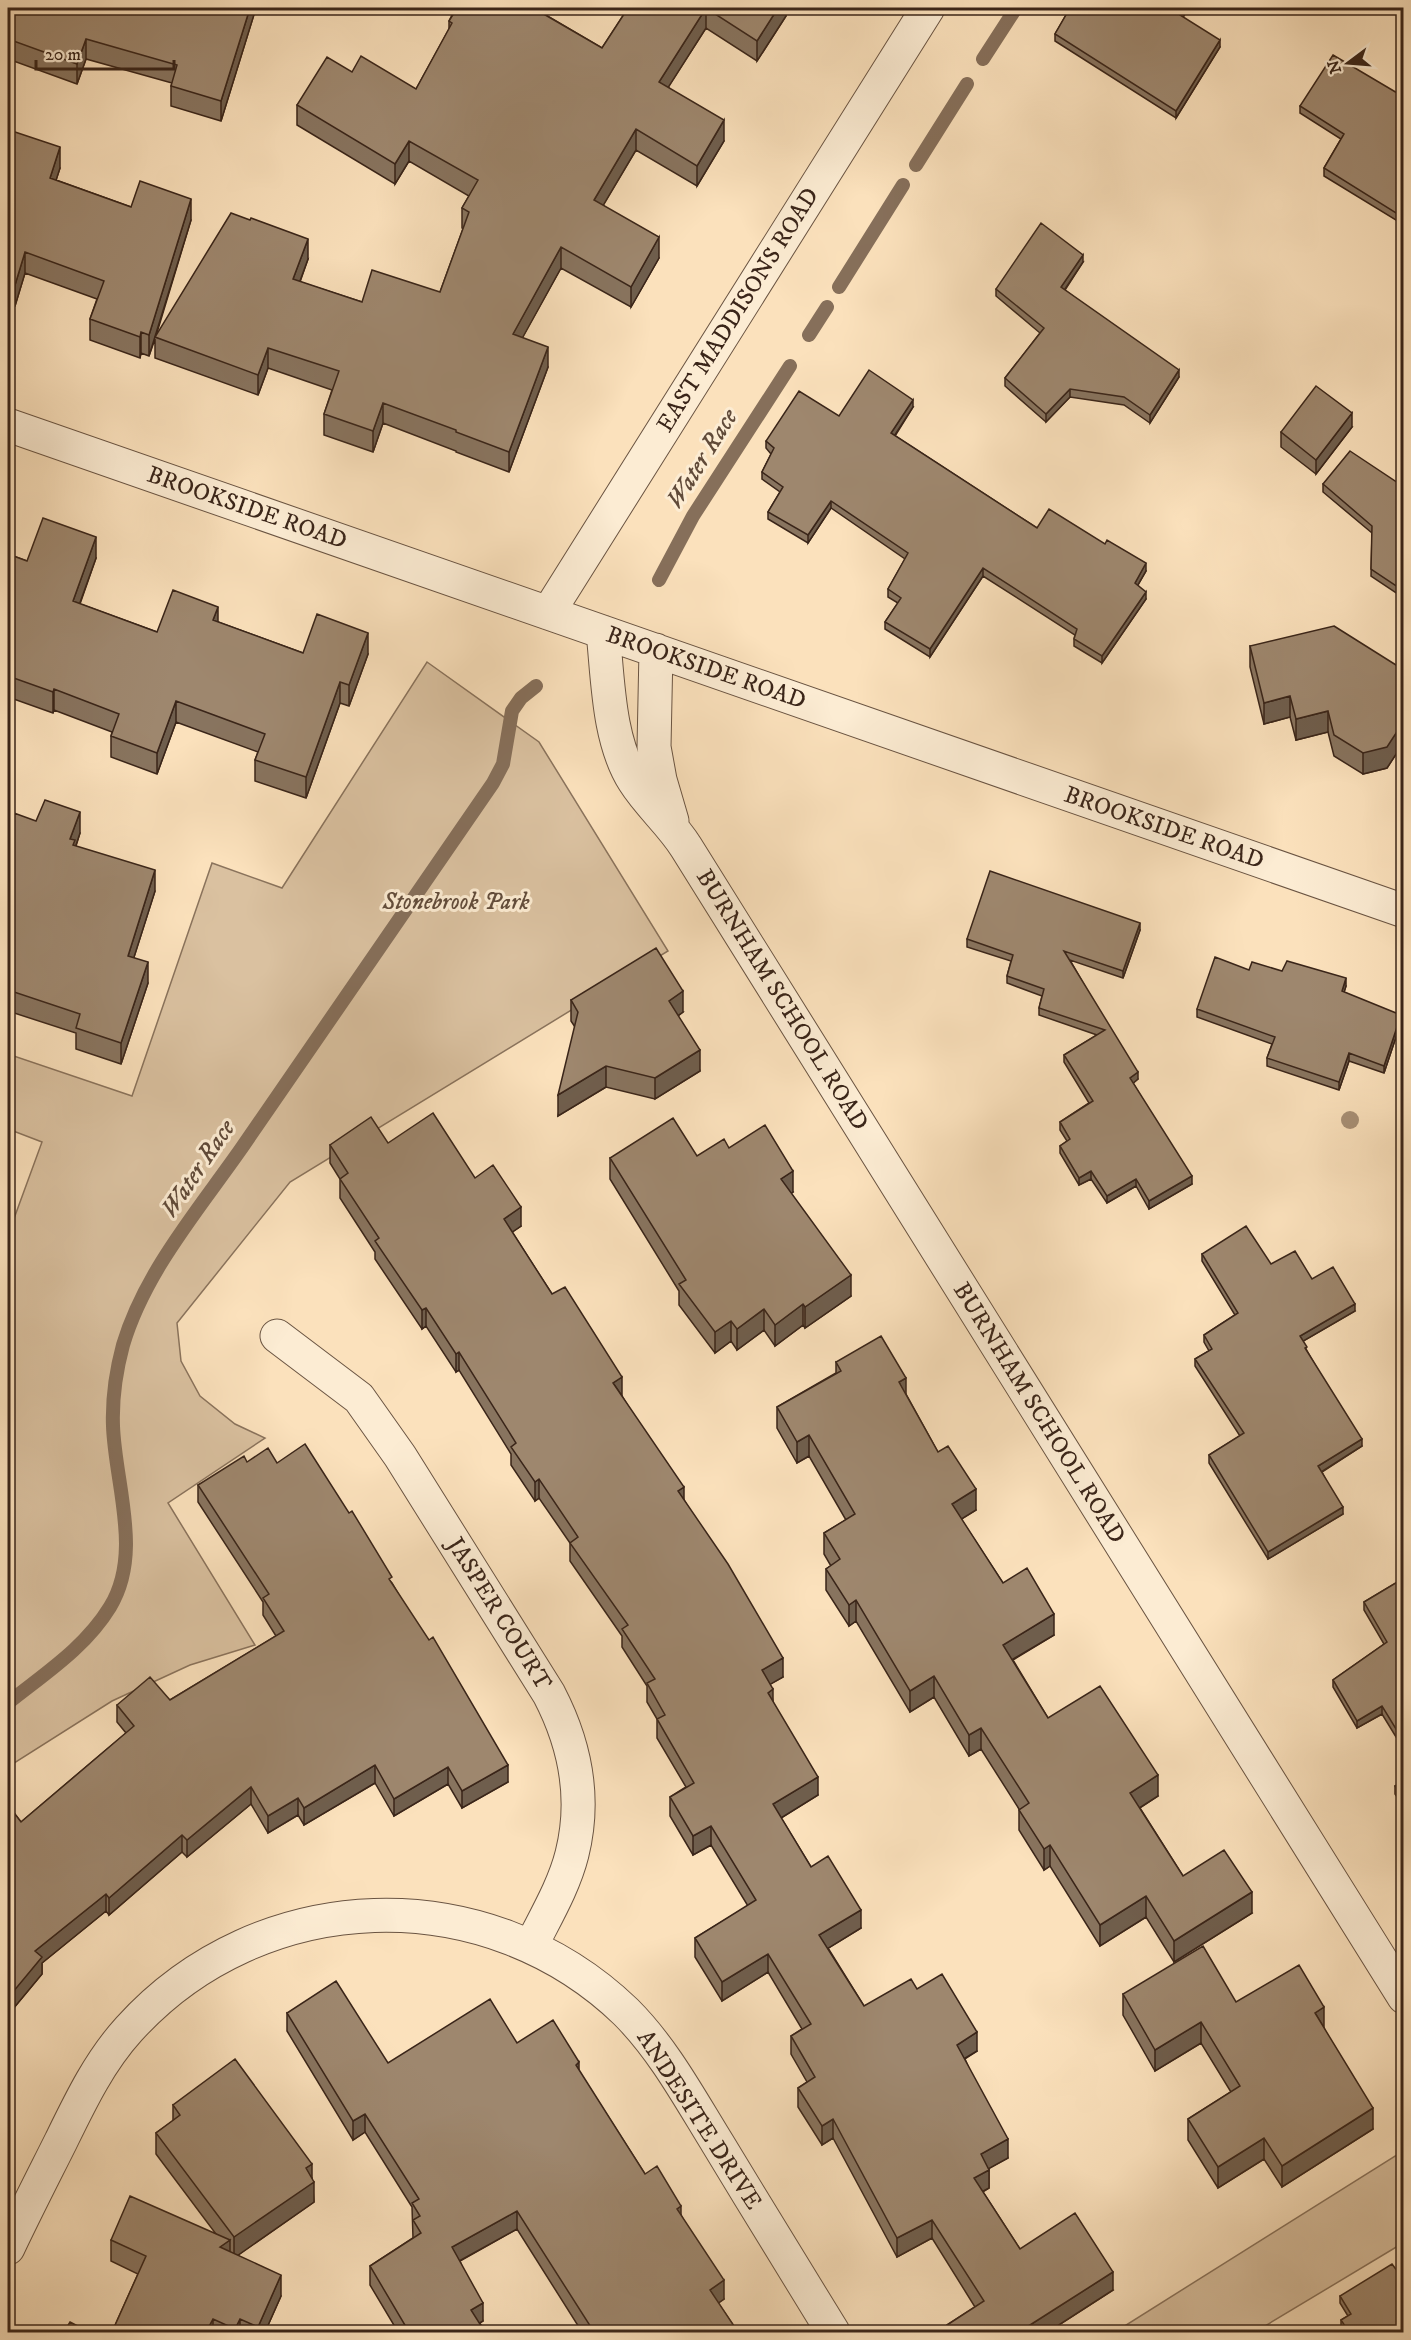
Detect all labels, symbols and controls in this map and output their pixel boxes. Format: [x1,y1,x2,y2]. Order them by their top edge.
scale bar [36,33,174,71]
north arrow [1318,33,1378,93]
text: 20 m [45,44,81,66]
text: N [1323,58,1346,76]
street label: EAST MADDISONS ROAD [650,182,826,438]
water label: Water Race [658,402,746,515]
street label: BROOKSIDE ROAD [143,460,351,556]
street label: BROOKSIDE ROAD [602,620,810,716]
street label: BROOKSIDE ROAD [1060,780,1268,876]
street label: BURNHAM SCHOOL ROAD [689,864,875,1136]
park label: Stonebrook Park [382,887,530,917]
water label: Water Race [153,1112,244,1225]
street label: BURNHAM SCHOOL ROAD [946,1277,1132,1549]
street label: JASPER COURT [439,1530,558,1696]
street label: ANDESITE DRIVE [630,2025,768,2215]

